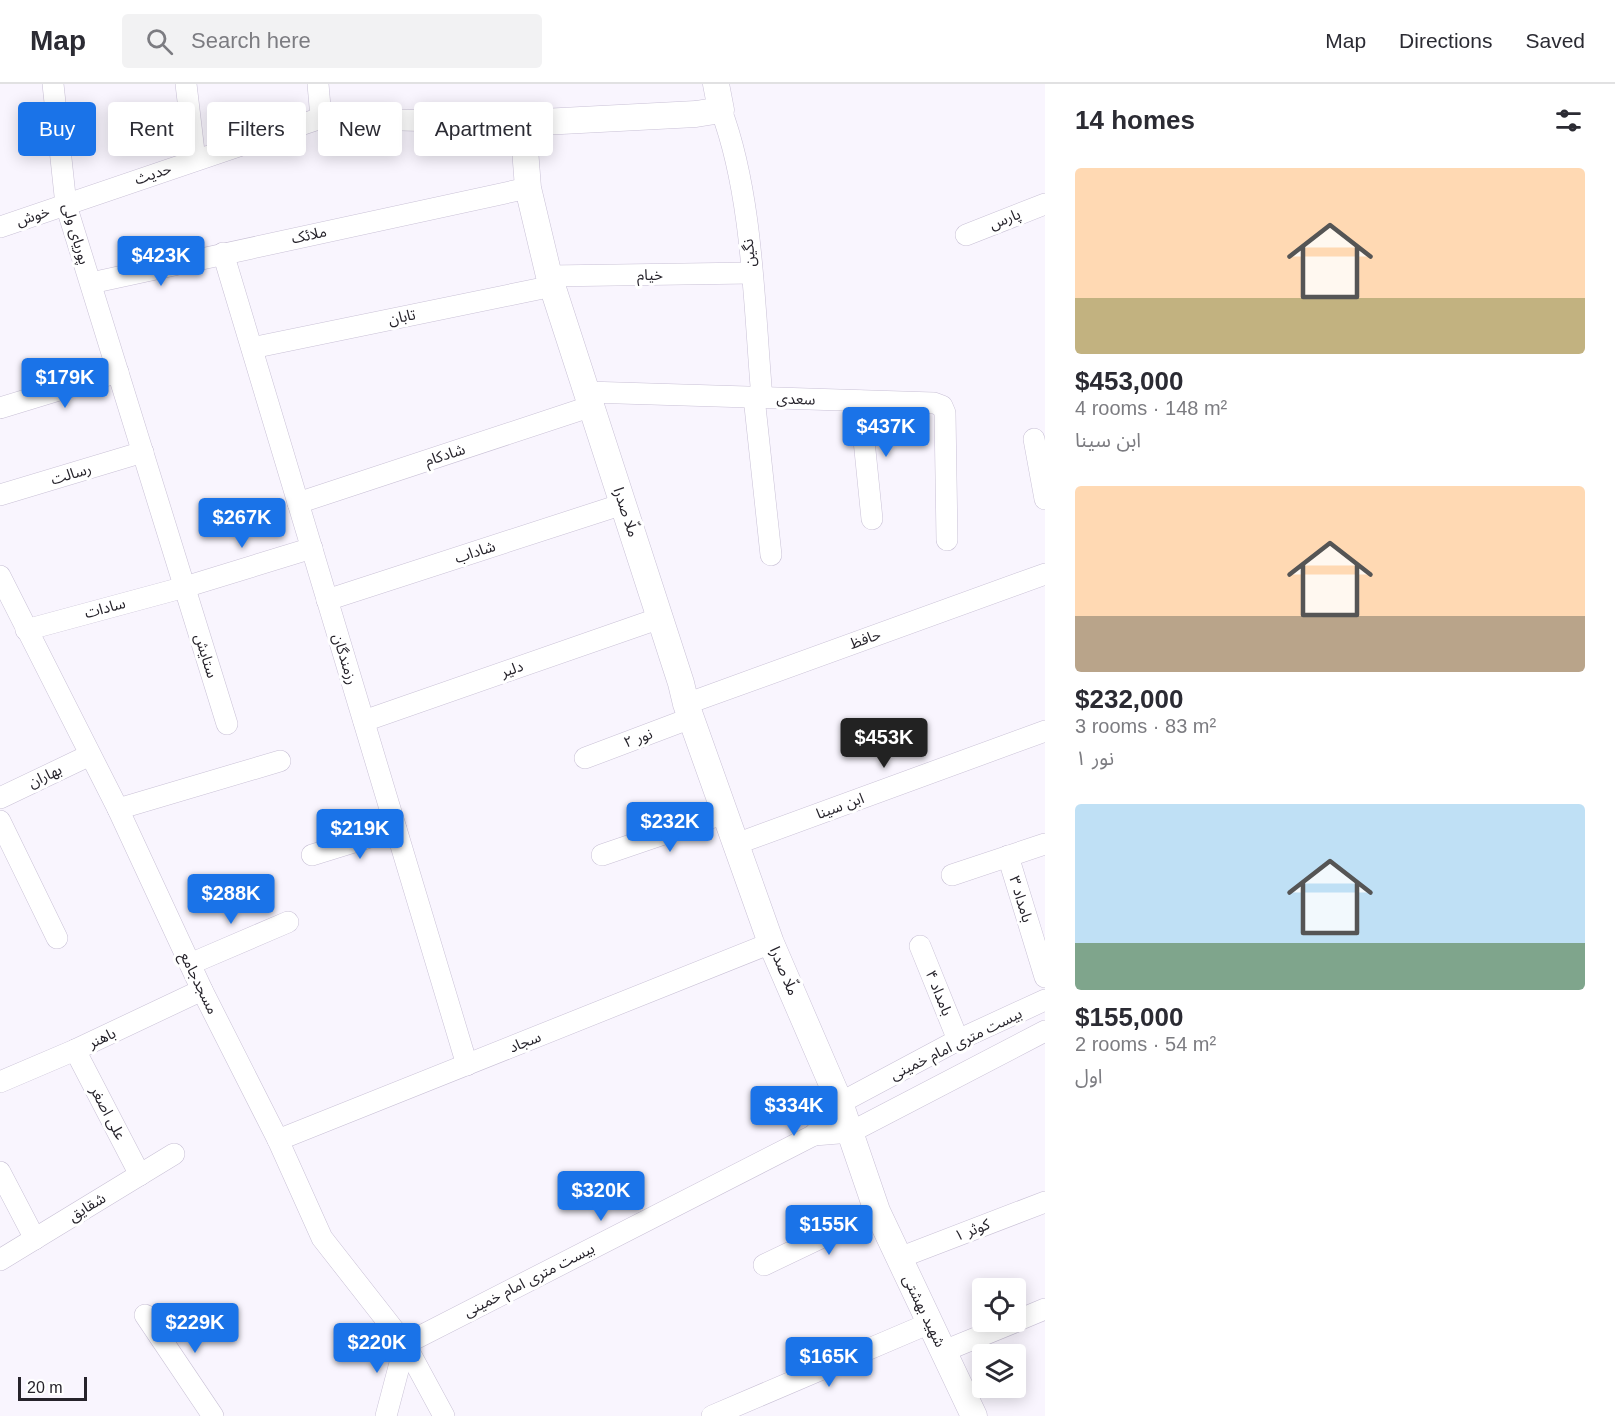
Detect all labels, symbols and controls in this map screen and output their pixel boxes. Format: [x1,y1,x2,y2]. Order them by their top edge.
search box [122,14,542,68]
text: Map [30,25,86,56]
icon: search [143,25,176,58]
text: Search here [191,28,311,53]
text: Map [1325,29,1366,52]
text: Directions [1399,29,1492,52]
text: Saved [1525,29,1585,52]
chip: Buy [18,102,96,156]
chip: Rent [108,102,195,156]
chip: Filters [207,102,306,156]
chip: New [318,102,402,156]
chip: Apartment [414,102,553,156]
icon: filters [1552,104,1585,137]
text: 14 homes [1075,105,1195,135]
street label: حدیث [132,159,174,188]
street label: پوریای ولی [58,201,93,267]
street label: خوش [14,202,52,230]
street label: پارس [987,205,1024,234]
icon: home [1276,207,1384,315]
street label: ملائک [290,223,328,247]
pin: $423K [119,236,203,287]
street label: نگین [739,238,759,268]
text: $423K [132,244,190,266]
street label: خیام [637,266,663,286]
street label: تابان [387,305,417,329]
pin: $179K [23,358,107,409]
text: $179K [36,366,94,388]
text: $453,000 [1075,366,1183,396]
street label: سعدی [776,389,816,409]
text: 4 rooms · 148 m² [1075,397,1227,419]
pin: $437K [844,407,928,458]
text: $437K [857,415,915,437]
text: ابن سینا [1075,429,1141,451]
street label: شادکام [423,440,468,472]
street label: رسالت [49,459,93,489]
street label: ملّا صدرا [610,484,644,539]
pin: $267K [200,498,284,549]
text: $267K [213,506,271,528]
icon: home [1276,525,1384,633]
street label: شاداب [452,537,498,566]
street label: سادات [83,594,127,621]
street label: حافظ [847,625,883,652]
street label: رزمندگان [329,631,361,687]
street label: ستایش [191,632,221,680]
street label: دلیر [497,657,526,682]
text: $232,000 [1075,684,1183,714]
text: 3 rooms · 83 m² [1075,715,1216,737]
pin: $453K [842,718,926,769]
street label: نور ۲ [621,725,655,751]
text: $453K [855,726,913,748]
text: نور ۱ [1075,747,1114,769]
street label: بهاران [25,760,65,792]
street label: ابن سینا [814,789,866,823]
pin: $232K [628,802,712,853]
pin: $219K [318,809,402,860]
text: $232K [641,810,699,832]
text: $219K [331,817,389,839]
icon: home [1276,843,1384,951]
pin: $288K [189,874,273,925]
street label: بامداد ۳ [1006,874,1037,924]
text: $288K [202,882,260,904]
street label: ملّا صدرا [766,943,804,998]
street label: مسجدجامع [173,949,222,1018]
street label: بامداد ۴ [923,967,956,1018]
text: $155,000 [1075,1002,1183,1032]
street label: بیست متری امام خمینی [887,1004,1026,1086]
street label: باهنر [85,1024,119,1053]
street label: سجاد [506,1027,543,1056]
text: 2 rooms · 54 m² [1075,1033,1216,1055]
text: اول [1075,1065,1103,1087]
street label: علی اصغر [86,1082,130,1143]
pin: $334K [752,1086,836,1137]
text: $334K [765,1094,823,1116]
pin: $320K [559,1171,643,1222]
text: $320K [572,1179,630,1201]
street label: شقایق [65,1189,110,1226]
pin: $155K [787,1205,871,1256]
text: $155K [800,1213,858,1235]
street label: کوثر ۱ [952,1215,993,1245]
street label: بیست متری امام خمینی [461,1239,598,1323]
street label: شهید بهشتی [899,1272,949,1350]
map controls [972,1278,1026,1398]
button: locate [972,1278,1026,1332]
pin: $229K [153,1303,237,1354]
text: $229K [166,1311,224,1333]
pin: $220K [335,1323,419,1374]
text: $220K [348,1331,406,1353]
pin: $165K [787,1337,871,1388]
button: layers [972,1344,1026,1398]
text: $165K [800,1345,858,1367]
scale bar [18,1374,87,1402]
text: 20 m [27,1379,63,1396]

